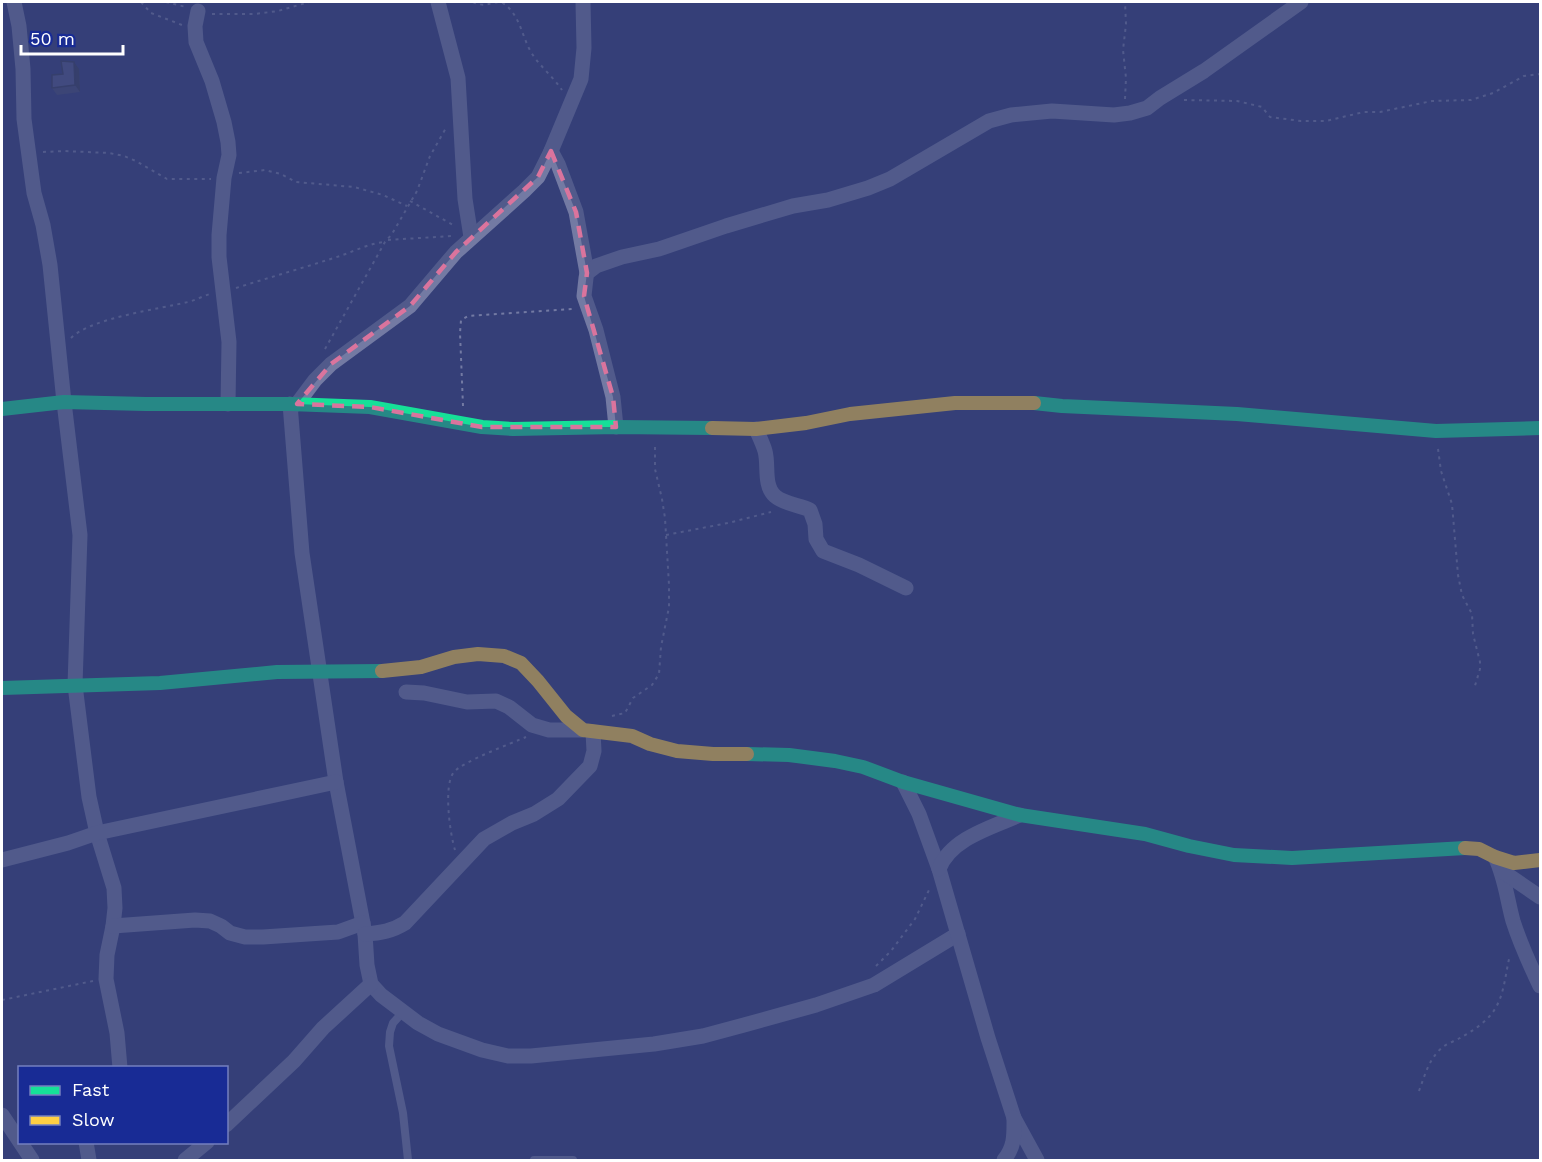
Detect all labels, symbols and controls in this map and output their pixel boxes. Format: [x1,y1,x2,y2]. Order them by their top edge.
scale bar [21,18,123,56]
text: 50 m [30,28,75,49]
legend [18,1066,228,1144]
text: Fast [72,1079,110,1100]
text: Slow [72,1109,115,1130]

